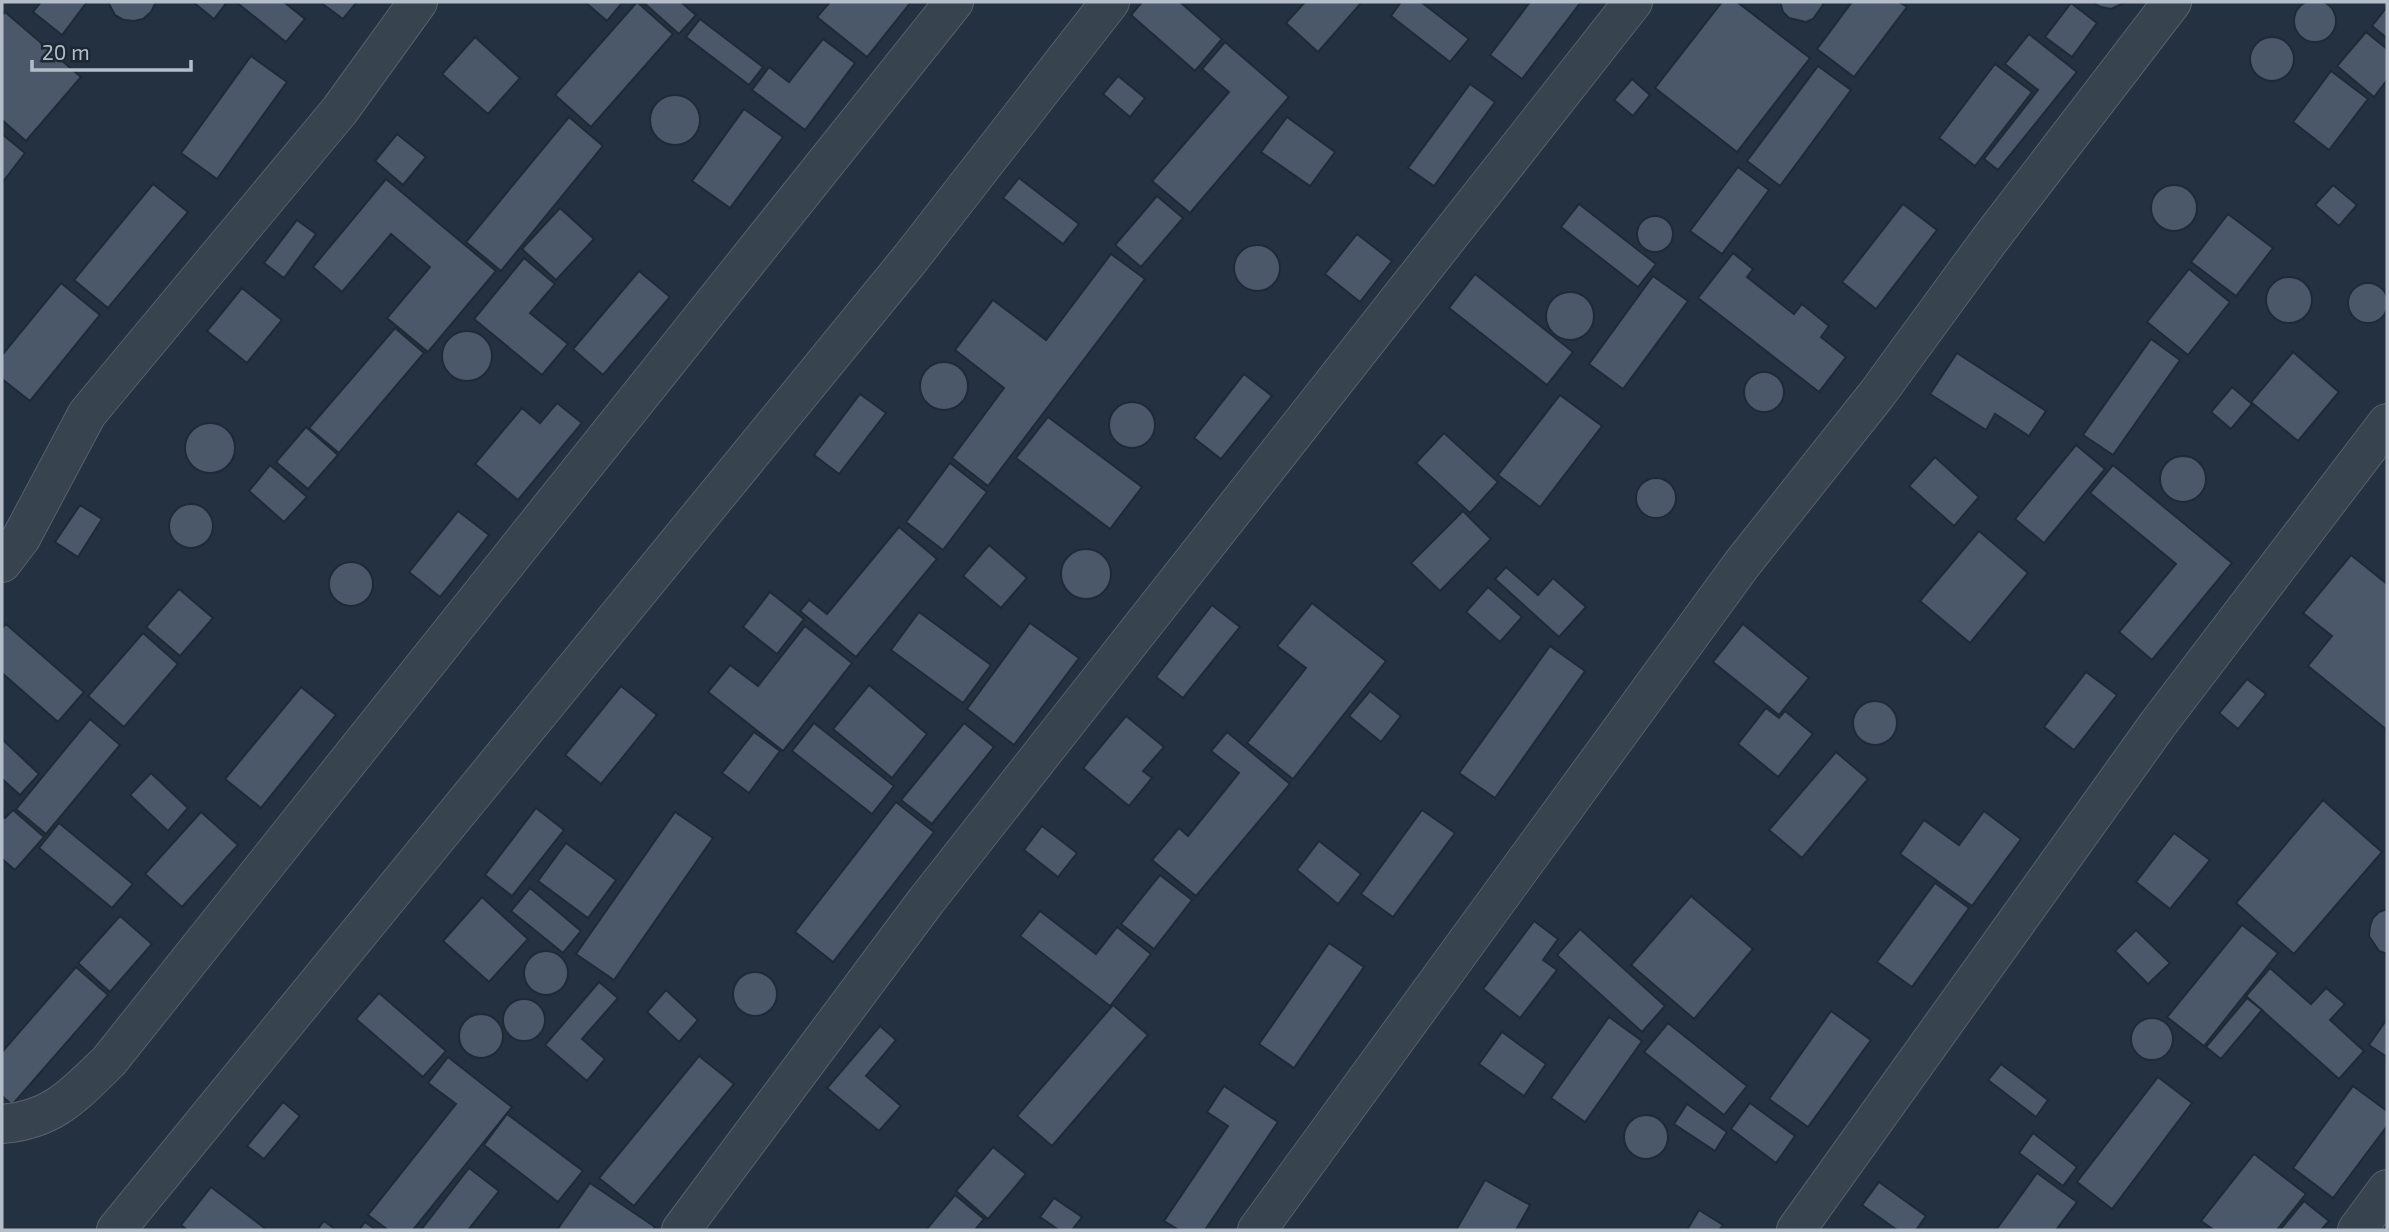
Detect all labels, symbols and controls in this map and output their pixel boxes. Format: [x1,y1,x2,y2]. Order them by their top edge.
scale bar [32,28,191,72]
text: 20 m [42,39,90,64]

